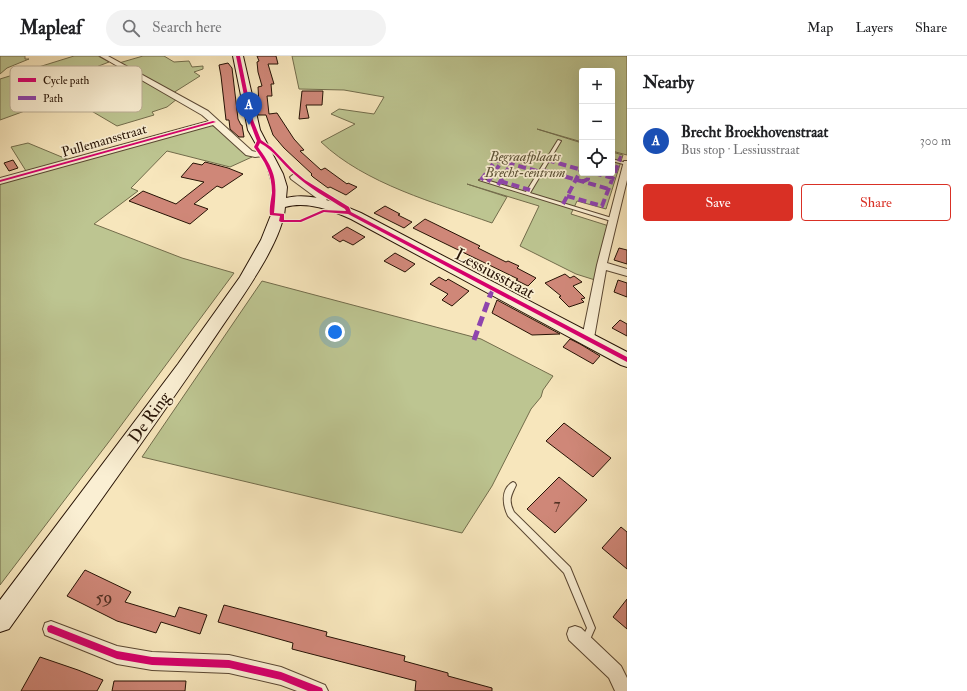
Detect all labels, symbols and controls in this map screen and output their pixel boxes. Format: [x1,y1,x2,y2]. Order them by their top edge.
search box [106,10,386,46]
text: Mapleaf [20,16,82,40]
icon: search [120,17,142,39]
text: Search here [152,18,222,37]
text: Map [807,19,833,36]
text: Layers [855,19,893,36]
text: Share [915,19,947,36]
legend [10,66,142,112]
map controls [579,68,615,176]
button: + [579,68,615,104]
text: Nearby [643,72,694,93]
text: Cycle path [43,74,89,88]
text: Path [43,92,63,105]
pin: A [236,92,262,125]
button: − [579,104,615,140]
street label: Pullemansstraat [60,120,149,161]
text: Brecht Broekhovenstraat [681,123,828,142]
text: A [652,133,660,149]
text: 300 m [920,133,951,149]
button: locate [579,140,615,176]
text: Bus stop · Lessiusstraat [681,142,800,158]
park label: Begraafplaats Brecht-centrum [484,148,565,181]
button: Save [643,184,793,221]
button: Share [801,184,951,221]
street label: Lessiusstraat [451,244,539,303]
your location [325,322,345,342]
street label: De Ring [124,387,175,447]
house number: 7 [554,495,561,514]
house number: 59 [95,586,113,609]

